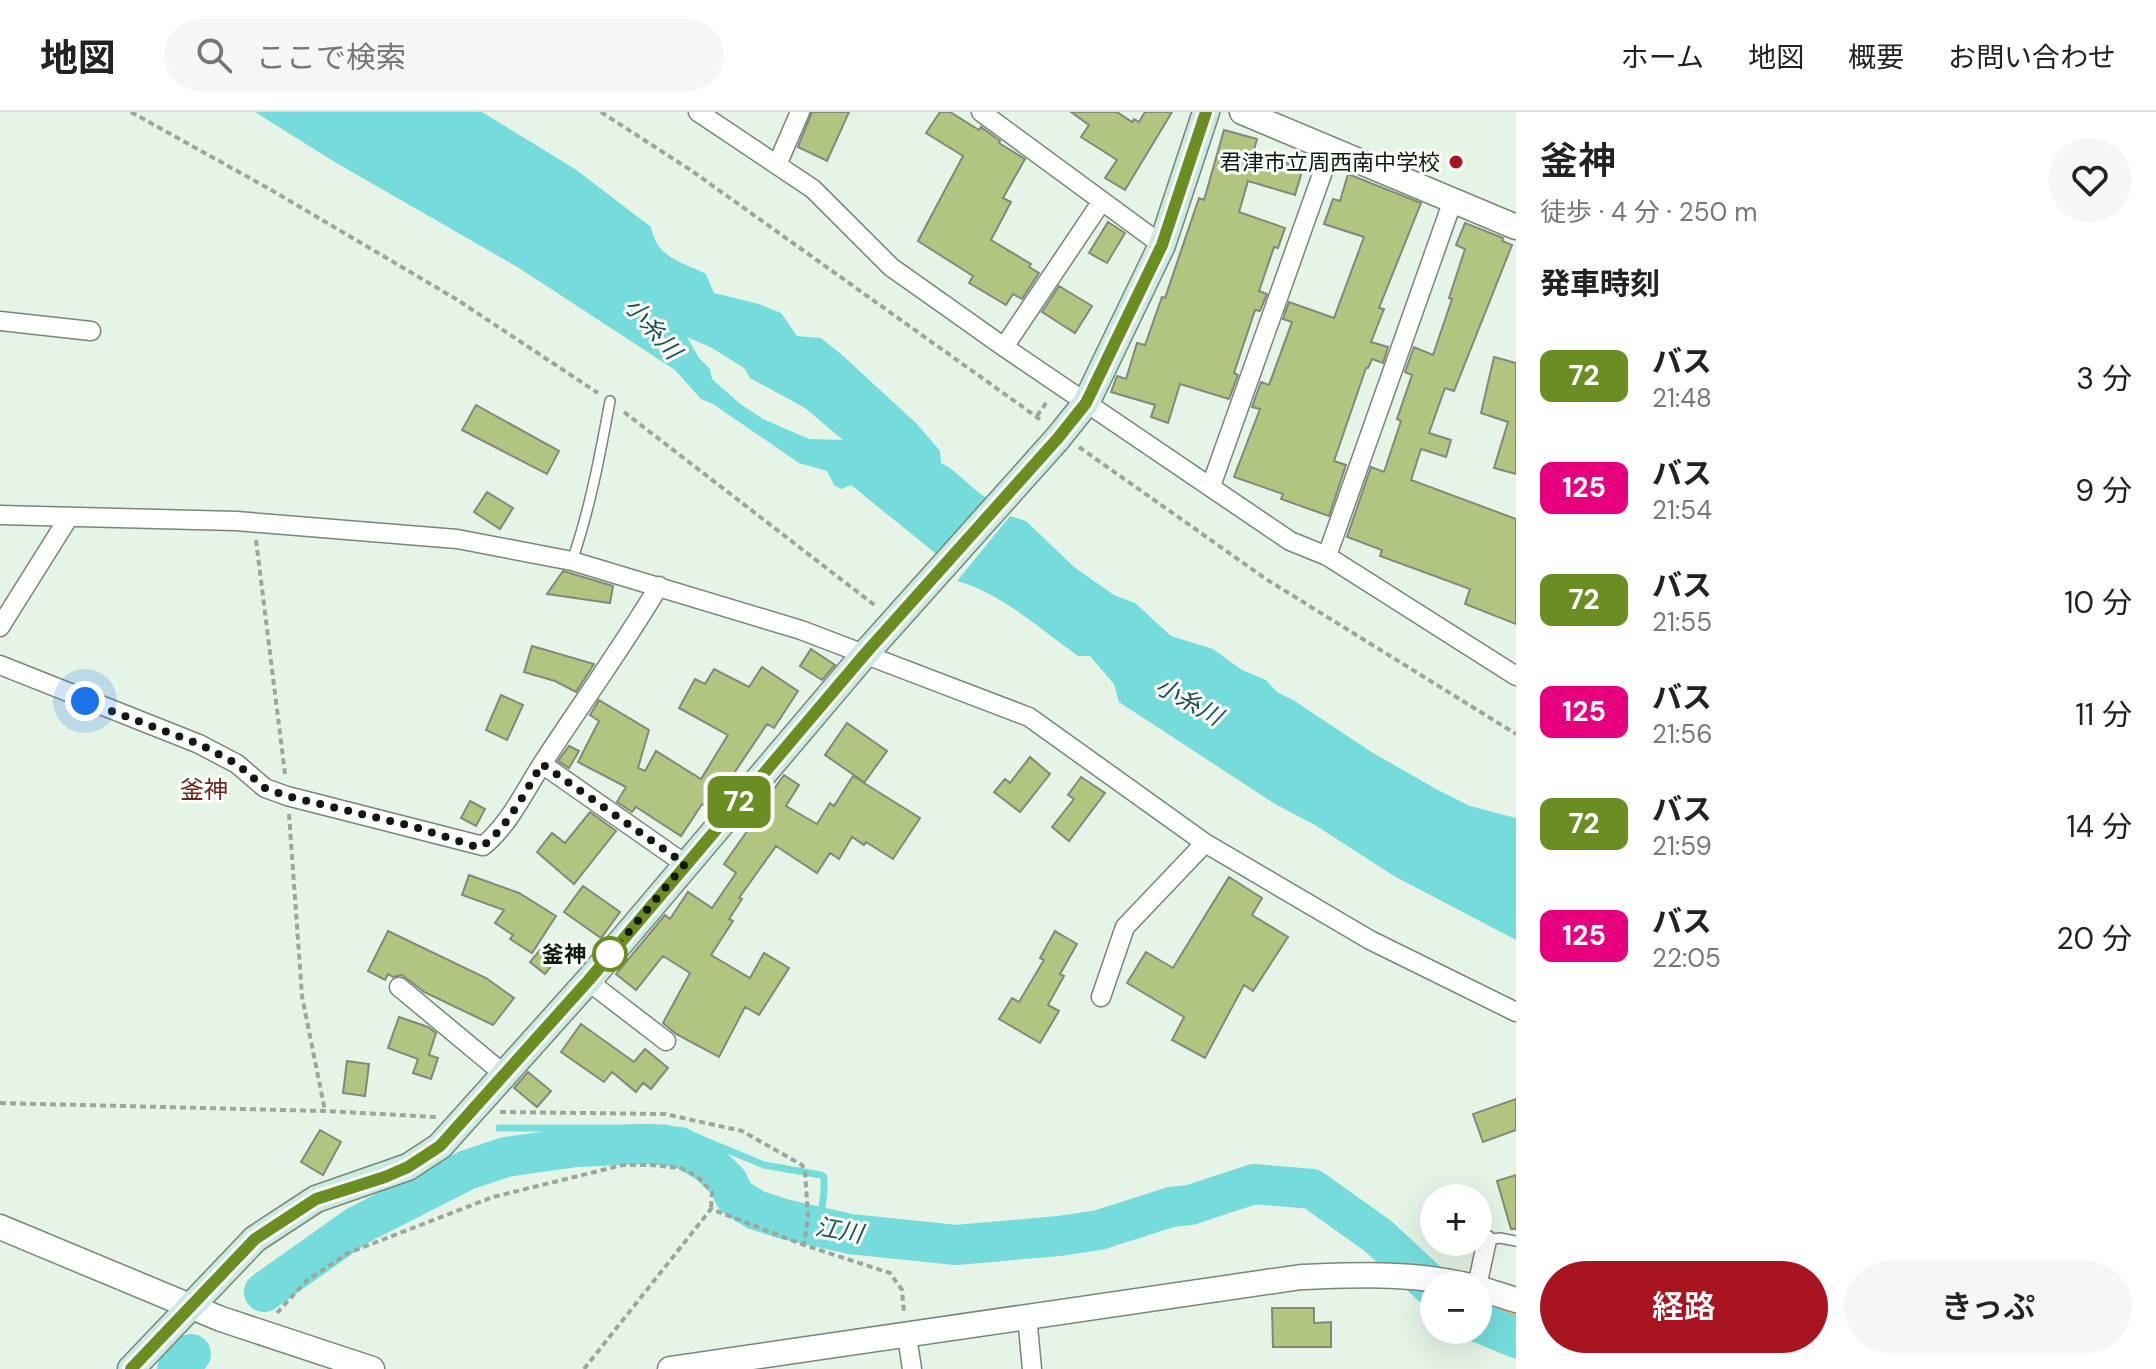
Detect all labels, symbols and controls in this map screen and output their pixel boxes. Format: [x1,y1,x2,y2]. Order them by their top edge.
search box [164,19,724,91]
text: 地図 [40,33,116,83]
icon: search [192,33,236,77]
text: ここで検索 [256,38,406,77]
text: ホーム [1621,39,1704,76]
text: 地図 [1748,39,1804,76]
text: 概要 [1848,39,1904,76]
text: お問い合わせ [1948,39,2116,76]
text: 釜神 [1540,136,1616,186]
button: heart [2048,138,2132,222]
place label: 君津市立周西南中学校 [1220,148,1440,177]
marker: 君津市立周西南中学校 [1447,153,1465,171]
text: 徒歩 · 4 分 · 250 m [1540,195,1757,229]
text: 発車時刻 [1540,264,1660,303]
water label: 小糸川 [618,291,690,368]
text: バス [1652,342,1712,381]
text: 72 [1569,357,1599,394]
text: 3 分 [2076,359,2132,398]
text: 21:48 [1652,381,1712,415]
text: バス [1652,454,1712,493]
text: 125 [1562,469,1606,506]
text: 9 分 [2075,471,2132,510]
text: 21:54 [1652,493,1712,527]
text: バス [1652,566,1712,605]
text: 72 [1569,581,1599,618]
text: 10 分 [2064,583,2132,622]
text: 21:55 [1652,605,1712,639]
water label: 小糸川 [1150,670,1231,733]
text: バス [1652,678,1712,717]
your location [65,681,105,721]
text: 125 [1562,693,1606,730]
text: 11 分 [2075,695,2132,734]
text: 21:56 [1652,717,1713,751]
district label: 釜神 [180,774,228,805]
line badge: 72 [703,776,775,828]
text: 72 [724,783,754,820]
text: バス [1652,790,1712,829]
text: 72 [1569,805,1599,842]
text: 14 分 [2066,807,2132,846]
text: 21:59 [1652,829,1712,863]
text: バス [1652,902,1712,941]
text: 125 [1562,917,1606,954]
text: 20 分 [2057,919,2132,958]
marker: 釜神 [593,937,627,971]
place label: 釜神 [542,940,586,969]
text: 22:05 [1652,941,1721,975]
map controls [1420,1184,1492,1344]
button: + [1420,1184,1492,1256]
water label: 江川 [813,1211,868,1250]
button: 経路 [1540,1261,1828,1353]
button: きっぷ [1844,1261,2132,1353]
button: − [1420,1272,1492,1344]

